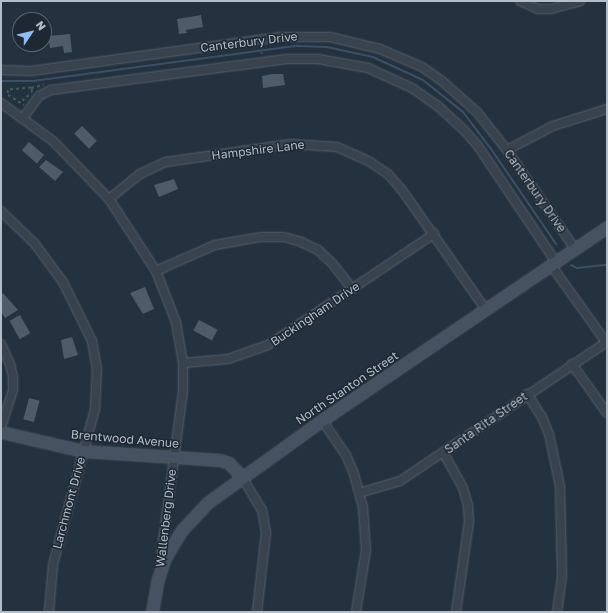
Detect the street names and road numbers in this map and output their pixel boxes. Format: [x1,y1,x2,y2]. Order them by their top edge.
street label: Canterbury Drive [200,29,298,55]
street label: Hampshire Lane [211,137,305,163]
street label: Canterbury Drive [501,147,569,235]
street label: Buckingham Drive [268,279,362,349]
street label: North Stanton Street [293,348,401,428]
street label: Santa Rita Street [442,389,530,457]
street label: Brentwood Avenue [70,427,180,451]
street label: Larchmont Drive [50,455,88,551]
street label: Wallenberg Drive [153,468,179,568]

